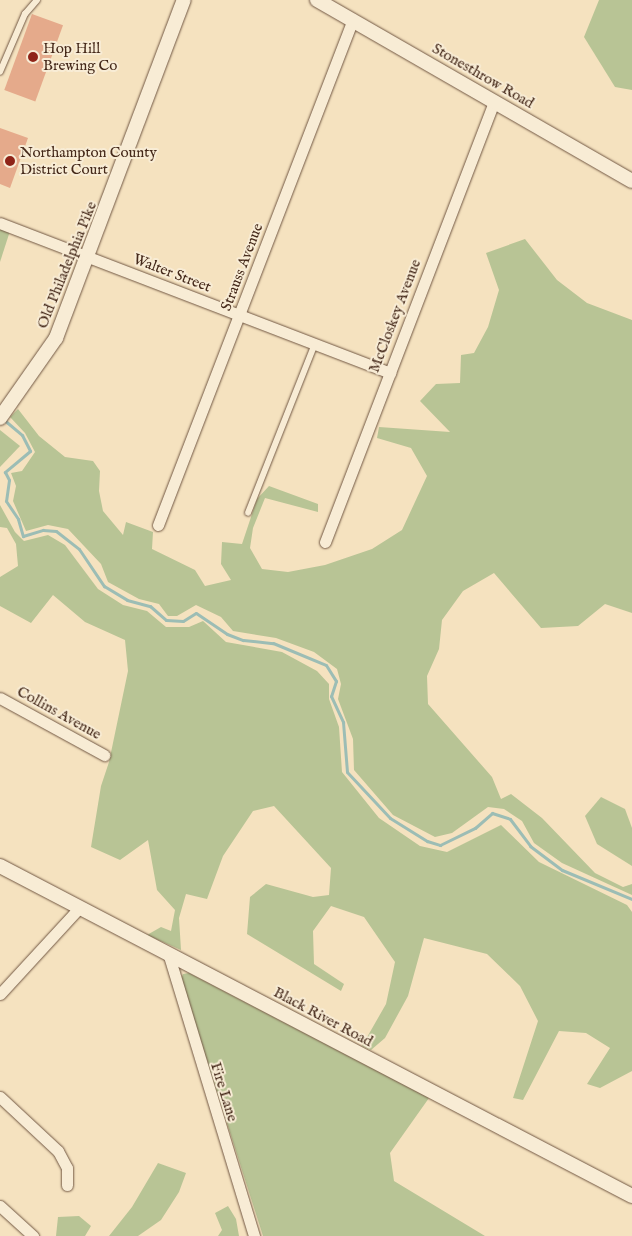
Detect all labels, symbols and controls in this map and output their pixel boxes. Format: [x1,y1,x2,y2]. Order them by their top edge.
place label: Hop Hill Brewing Co [43,39,117,74]
street label: Stonesthrow Road [429,40,537,112]
marker: Hop Hill Brewing Co [27,51,39,63]
place label: Northampton County District Court [20,143,157,178]
marker: Northampton County District Court [4,155,16,167]
street label: Old Philadelphia Pike [33,199,101,331]
street label: Strauss Avenue [217,221,267,313]
street label: Walter Street [130,250,214,296]
street label: McCloskey Avenue [365,257,425,375]
street label: Collins Avenue [14,682,104,744]
street label: Black River Road [270,983,376,1051]
street label: Fire Lane [206,1060,242,1124]

